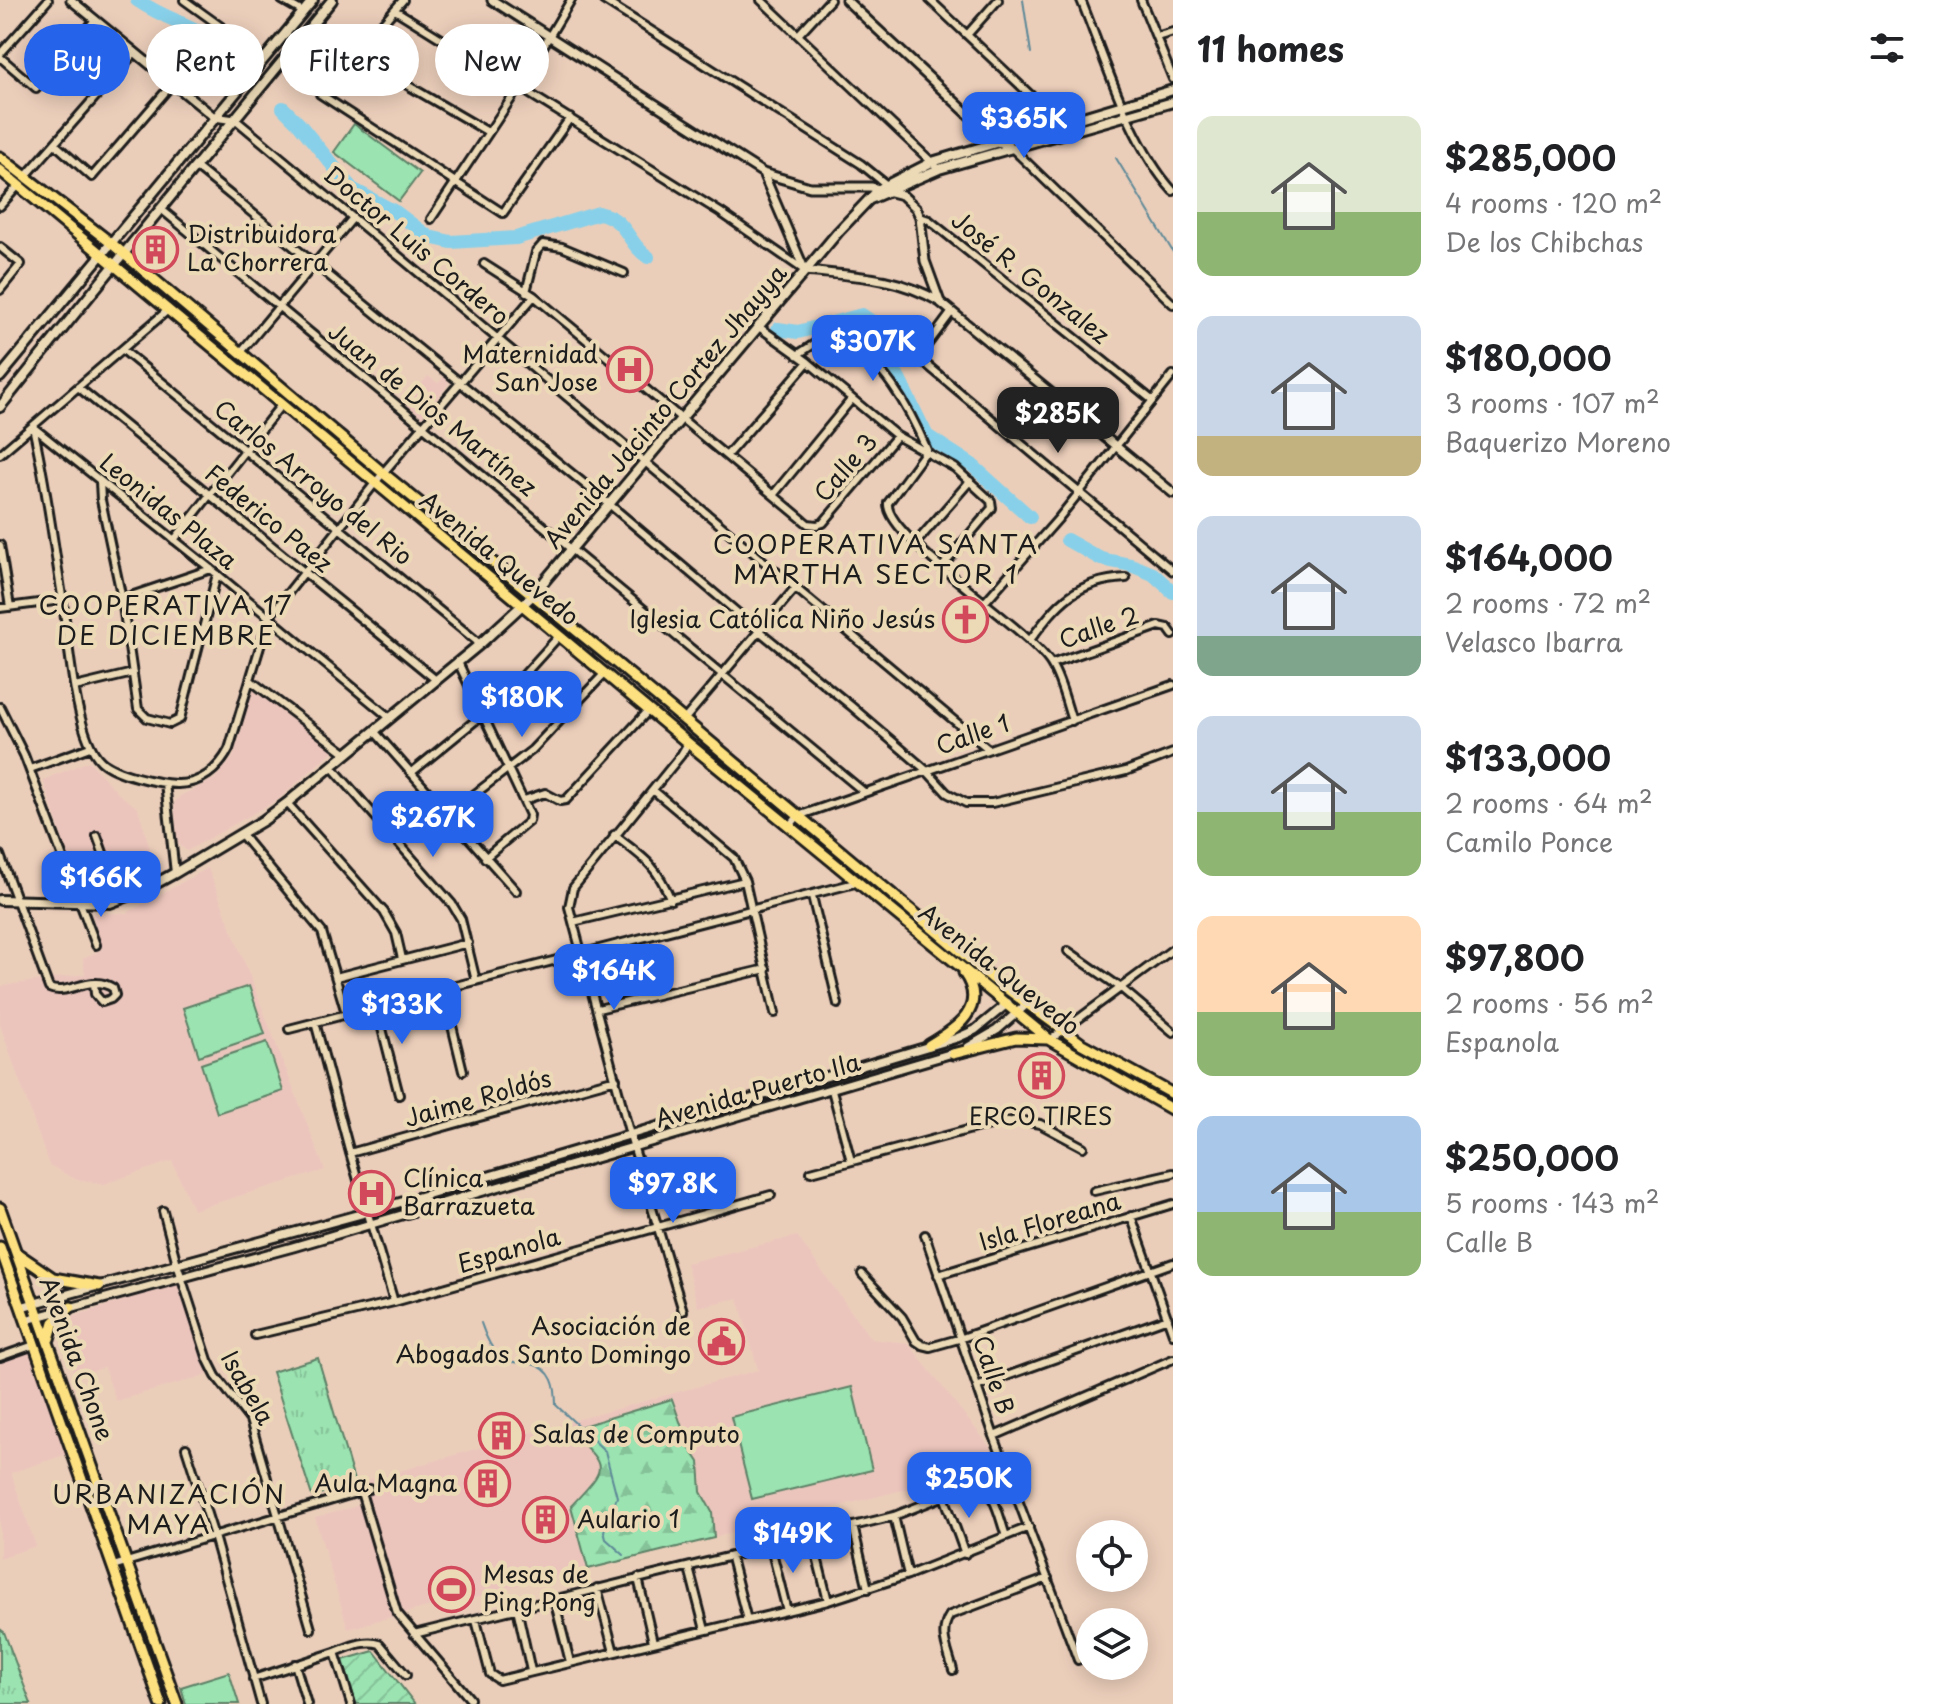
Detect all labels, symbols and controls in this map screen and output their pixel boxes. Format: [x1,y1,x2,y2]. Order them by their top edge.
text: 11 homes [1197,22,1344,74]
chip: Buy [24,24,130,96]
chip: Rent [146,24,264,96]
chip: Filters [280,24,419,96]
chip: New [435,24,549,96]
icon: filters [1865,26,1909,70]
pin: $365K [968,92,1080,160]
text: $365K [980,98,1068,137]
text: $285,000 [1445,131,1616,183]
icon: home [1261,148,1357,244]
street label: Doctor Luis Cordero [317,156,518,333]
text: 4 rooms · 120 m² [1445,183,1662,222]
street label: José R. Gonzalez [944,201,1118,352]
place label: Distribuidora La Chorrera [187,215,337,279]
text: De los Chibchas [1445,222,1643,261]
building icon: Distribuidora La Chorrera [132,225,180,273]
street label: Avenida Jacinto Cortez Jhayya [535,256,794,556]
street label: Juan de Dios Martínez [321,313,545,504]
pin: $307K [817,315,929,383]
text: $307K [830,321,916,360]
text: $180,000 [1445,331,1612,383]
place label: Maternidad San Jose [463,335,598,399]
hospital icon: Maternidad San Jose [605,345,653,393]
icon: home [1261,348,1357,444]
text: 3 rooms · 107 m² [1445,383,1660,422]
pin: $285K [1002,387,1114,455]
street label: Carlos Arroyo del Rio [207,390,421,573]
text: $285K [1015,393,1101,432]
text: Baquerizo Moreno [1445,422,1671,461]
street label: Calle 3 [804,424,885,509]
street label: Leonidas Plaza [93,444,246,577]
street label: Federico Paez [198,455,341,580]
street label: Avenida Quevedo [413,482,588,633]
district label: COOPERATIVA SANTA MARTHA SECTOR 1 [713,524,1039,593]
text: $164,000 [1445,531,1613,583]
icon: home [1261,548,1357,644]
text: 2 rooms · 72 m² [1445,583,1651,622]
district label: COOPERATIVA 17 DE DICIEMBRE [38,585,294,654]
church icon: Iglesia Católica Niño Jesús [942,596,990,644]
street label: Calle 2 [1054,596,1143,657]
place label: Iglesia Católica Niño Jesús [630,600,935,636]
text: Velasco Ibarra [1445,622,1623,661]
pin: $180K [466,671,578,739]
text: $180K [480,677,564,716]
street label: Calle 1 [931,704,1014,763]
text: $133,000 [1445,731,1611,783]
icon: home [1261,748,1357,844]
text: 2 rooms · 64 m² [1445,783,1653,822]
pin: $267K [377,791,489,859]
text: $267K [390,797,476,836]
text: Camilo Ponce [1445,822,1613,861]
pin: $166K [45,851,157,919]
text: $166K [60,857,142,896]
street label: Avenida Quevedo [912,894,1089,1043]
text: $97,800 [1445,931,1585,983]
pin: $164K [558,944,670,1012]
icon: home [1261,948,1357,1044]
text: $164K [572,950,656,989]
pin: $133K [346,978,458,1046]
text: 2 rooms · 56 m² [1445,983,1654,1022]
text: $133K [361,984,443,1023]
text: Espanola [1445,1022,1559,1061]
street label: Avenida Puerto Ila [651,1043,864,1136]
building icon: ERCO TIRES [1017,1051,1065,1099]
street label: Jaime Roldós [400,1059,555,1135]
place label: ERCO TIRES [969,1097,1113,1133]
text: $250,000 [1445,1131,1619,1183]
icon: home [1261,1148,1357,1244]
pin: $97.8K [608,1157,738,1225]
place label: Clínica Barrazueta [403,1159,535,1223]
text: $97.8K [628,1163,718,1202]
hospital icon: Clínica Barrazueta [348,1169,396,1217]
street label: Isla Floreana [974,1182,1124,1259]
text: 5 rooms · 143 m² [1445,1183,1660,1222]
street label: Espanola [453,1217,564,1281]
text: Calle B [1445,1222,1533,1261]
street label: Avenida Chone [31,1271,124,1446]
place label: Asociación de Abogados Santo Domingo [396,1307,691,1371]
public building icon: Asociación de Abogados Santo Domingo [698,1317,746,1365]
street label: Calle B [965,1330,1025,1419]
street label: Isabela [213,1343,285,1431]
building icon: Salas de Computo [477,1411,525,1459]
place label: Salas de Computo [532,1415,740,1451]
pin: $250K [913,1452,1025,1520]
text: $250K [925,1458,1013,1497]
building icon: Aula Magna [464,1460,512,1508]
place label: Aula Magna [314,1464,457,1500]
district label: URBANIZACIÓN MAYA [52,1474,286,1543]
building icon: Aulario 1 [522,1496,570,1544]
place label: Aulario 1 [577,1500,680,1536]
pin: $149K [737,1507,849,1575]
text: $149K [753,1513,833,1552]
map controls [1076,1520,1148,1680]
button: locate [1076,1520,1148,1592]
place label: Mesas de Ping Pong [483,1555,596,1619]
sports icon: Mesas de Ping Pong [428,1565,476,1613]
button: layers [1076,1608,1148,1680]

